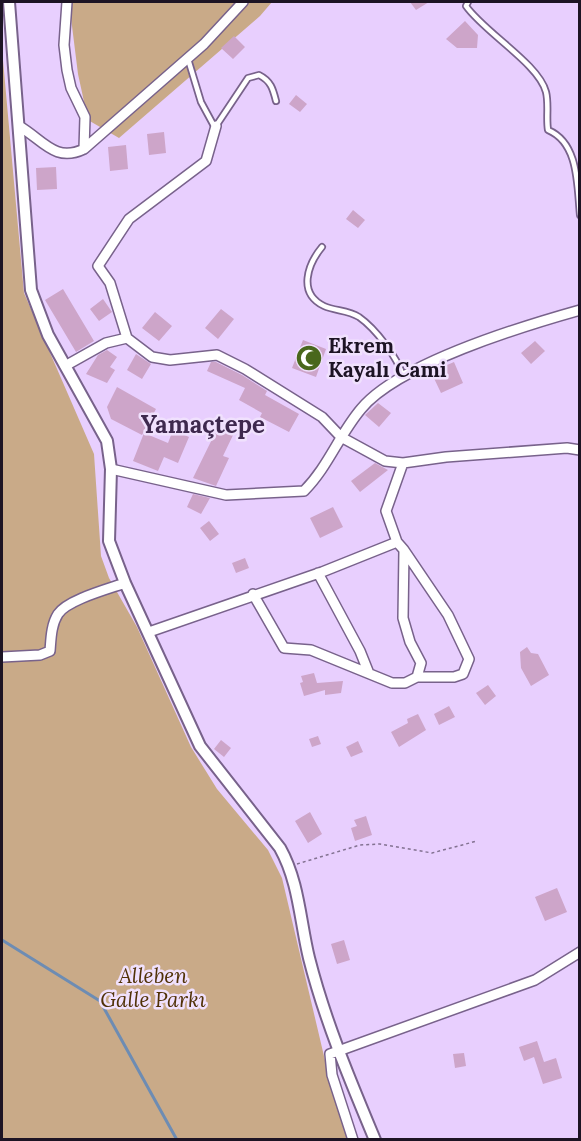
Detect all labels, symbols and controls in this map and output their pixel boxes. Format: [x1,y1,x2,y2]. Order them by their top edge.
place label: Ekrem Kayalı Cami [328,332,447,383]
mosque icon: Ekrem Kayalı Cami [294,343,324,373]
district label: Yamaçtepe [141,409,265,440]
park label: Alleben Galle Parkı [100,962,206,1013]

